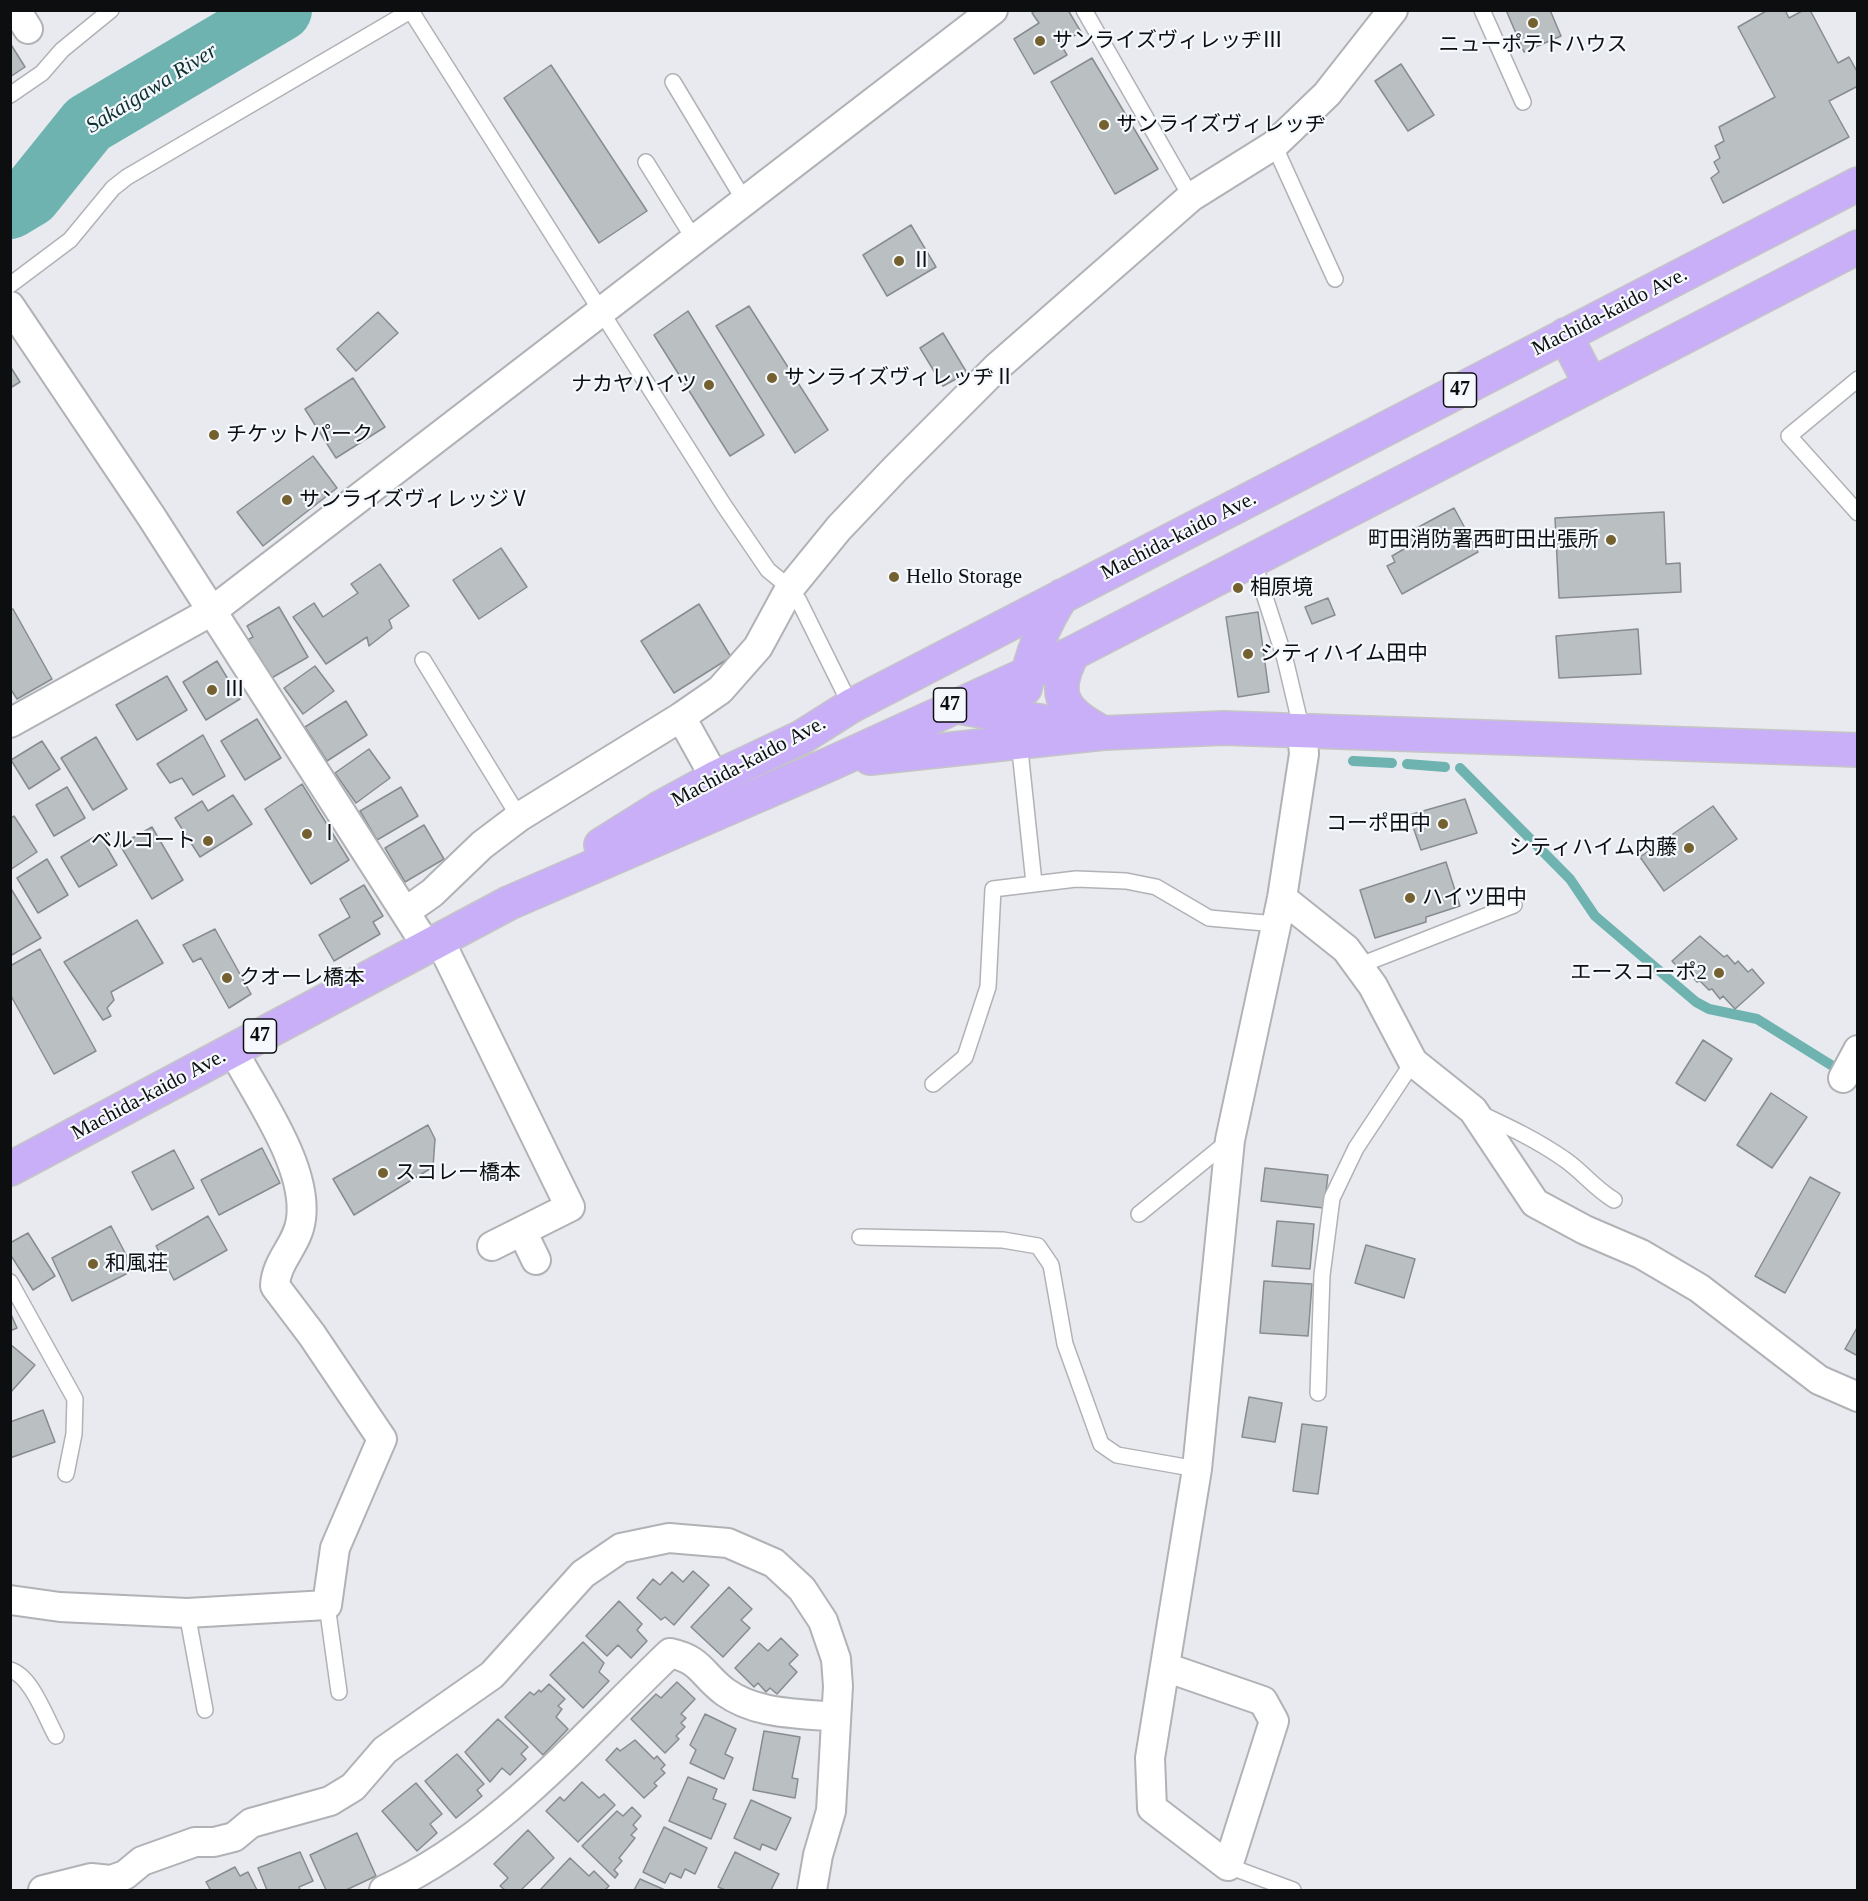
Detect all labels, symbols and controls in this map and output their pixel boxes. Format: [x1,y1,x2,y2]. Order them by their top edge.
marker: ニューポテトハウス [1526,16,1540,30]
place label: サンライズヴィレッヂⅢ [1052,28,1283,54]
place label: ニューポテトハウス [1439,32,1627,58]
marker: サンライズヴィレッヂⅢ [1033,34,1047,48]
water label: Sakaigawa River [82,38,222,140]
place label: サンライズヴィレッヂ [1116,112,1326,138]
marker: サンライズヴィレッヂ [1097,118,1111,132]
place label: Ⅱ [911,248,932,274]
marker: Ⅱ [892,254,906,268]
street label: Machida-kaido Ave. [1528,262,1692,362]
place label: サンライズヴィレッヂⅡ [784,365,1015,391]
marker: サンライズヴィレッヂⅡ [765,371,779,385]
place label: ナカヤハイツ [571,372,697,398]
road number: 47 [1444,373,1476,407]
marker: ナカヤハイツ [702,378,716,392]
place label: チケットパーク [226,422,373,448]
marker: チケットパーク [207,428,221,442]
street label: Machida-kaido Ave. [1097,486,1261,586]
place label: サンライズヴィレッジⅤ [299,487,530,513]
marker: サンライズヴィレッジⅤ [280,493,294,507]
place label: 町田消防署西町田出張所 [1368,527,1599,553]
marker: 町田消防署西町田出張所 [1604,533,1618,547]
place label: Hello Storage [906,564,1022,590]
marker: Hello Storage [887,570,901,584]
place label: 相原境 [1250,575,1313,601]
marker: 相原境 [1231,581,1245,595]
place label: シティハイム田中 [1260,641,1428,667]
marker: シティハイム田中 [1241,647,1255,661]
place label: Ⅲ [224,677,245,703]
marker: Ⅲ [205,683,219,697]
road number: 47 [934,688,966,722]
street label: Machida-kaido Ave. [668,711,830,813]
place label: コーポ田中 [1326,811,1431,837]
marker: コーポ田中 [1436,817,1450,831]
place label: Ⅰ [319,821,340,847]
marker: Ⅰ [300,827,314,841]
place label: ベルコート [91,828,196,854]
marker: ベルコート [201,834,215,848]
place label: シティハイム内藤 [1509,835,1677,861]
marker: シティハイム内藤 [1682,841,1696,855]
place label: ハイツ田中 [1422,885,1527,911]
marker: ハイツ田中 [1403,891,1417,905]
place label: エースコーポ2 [1571,960,1707,986]
place label: クオーレ橋本 [239,965,365,991]
marker: エースコーポ2 [1712,966,1726,980]
marker: クオーレ橋本 [220,971,234,985]
road number: 47 [244,1019,276,1053]
street label: Machida-kaido Ave. [68,1044,230,1146]
place label: スコレー橋本 [395,1160,521,1186]
marker: スコレー橋本 [376,1166,390,1180]
place label: 和風荘 [105,1251,168,1277]
marker: 和風荘 [86,1257,100,1271]

